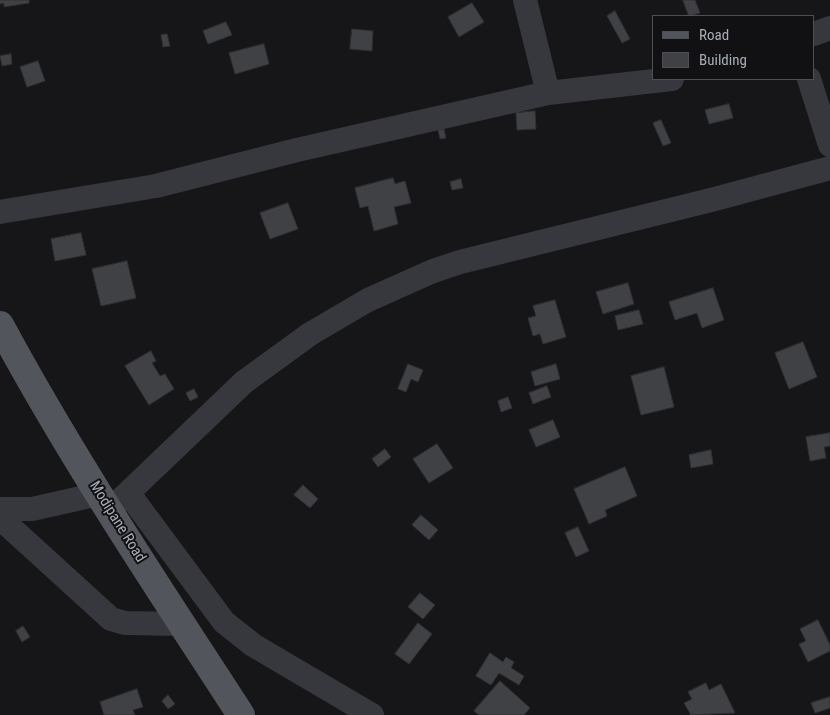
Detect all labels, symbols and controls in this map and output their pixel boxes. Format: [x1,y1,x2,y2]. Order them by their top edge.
legend [652,15,815,80]
text: Road [699,26,729,44]
text: Building [699,51,747,69]
street label: Modipane Road [85,478,149,566]

